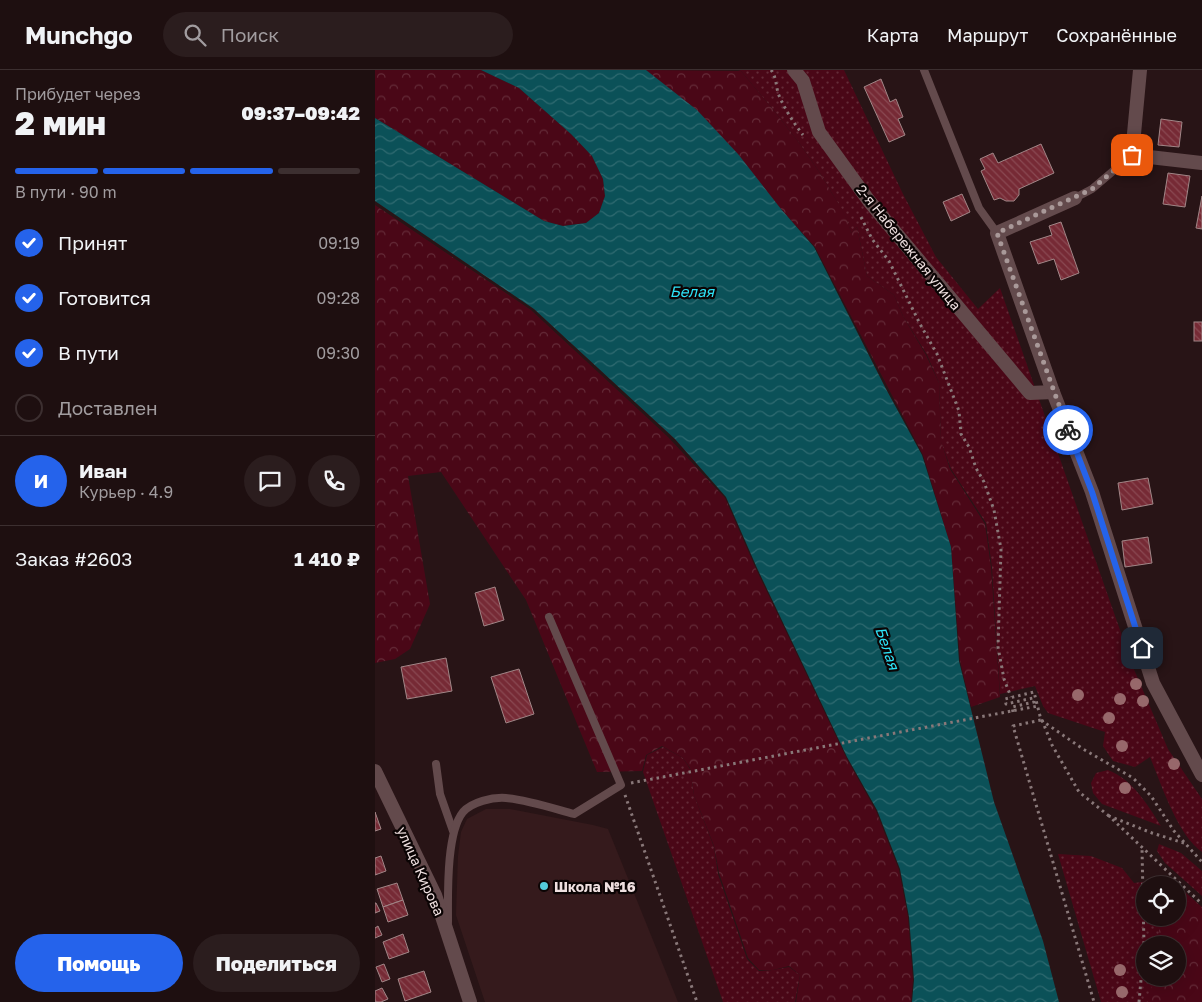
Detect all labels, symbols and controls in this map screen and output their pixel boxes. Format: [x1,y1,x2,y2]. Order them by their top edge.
search box [163,12,513,57]
text: Munchgo [25,20,133,49]
icon: search [181,21,209,49]
text: Поиск [221,23,279,46]
text: Карта [867,24,919,46]
text: Маршрут [947,24,1028,46]
text: Сохранённые [1056,24,1177,46]
text: Прибудет через [15,84,141,104]
text: 09:37–09:42 [241,101,360,124]
text: 2 мин [15,104,106,142]
pin [1111,134,1153,176]
icon: bag [1118,141,1146,169]
street label: 2-я Набережная улица [853,181,965,313]
text: В пути · 90 m [15,182,117,202]
icon: check [15,229,43,257]
text: Принят [58,231,127,254]
text: 09:19 [318,233,360,253]
water label: Белая [670,282,716,300]
icon: check [15,284,43,312]
text: Готовится [58,286,151,309]
text: 09:28 [317,288,360,308]
icon: check [15,339,43,367]
text: В пути [58,341,119,364]
text: 09:30 [316,343,360,363]
text: Доставлен [58,396,158,419]
courier [1043,405,1093,455]
icon: bike [1054,416,1082,444]
button: chat [244,455,296,507]
button: phone [308,455,360,507]
text: Иван [79,459,127,482]
text: И [34,469,48,492]
text: Курьер · 4.9 [79,482,173,502]
text: Заказ #2603 [15,547,132,570]
text: 1 410 ₽ [294,547,360,570]
water label: Белая [872,624,904,673]
pin [1121,627,1163,669]
icon: home [1128,634,1156,662]
street label: улица Кирова [394,824,448,918]
map controls [1136,876,1186,986]
button: locate [1136,876,1186,926]
place label: Школа №16 [554,878,636,895]
marker: Школа №16 [538,880,550,892]
button: Помощь [15,934,183,992]
button: Поделиться [193,934,360,992]
button: layers [1136,936,1186,986]

